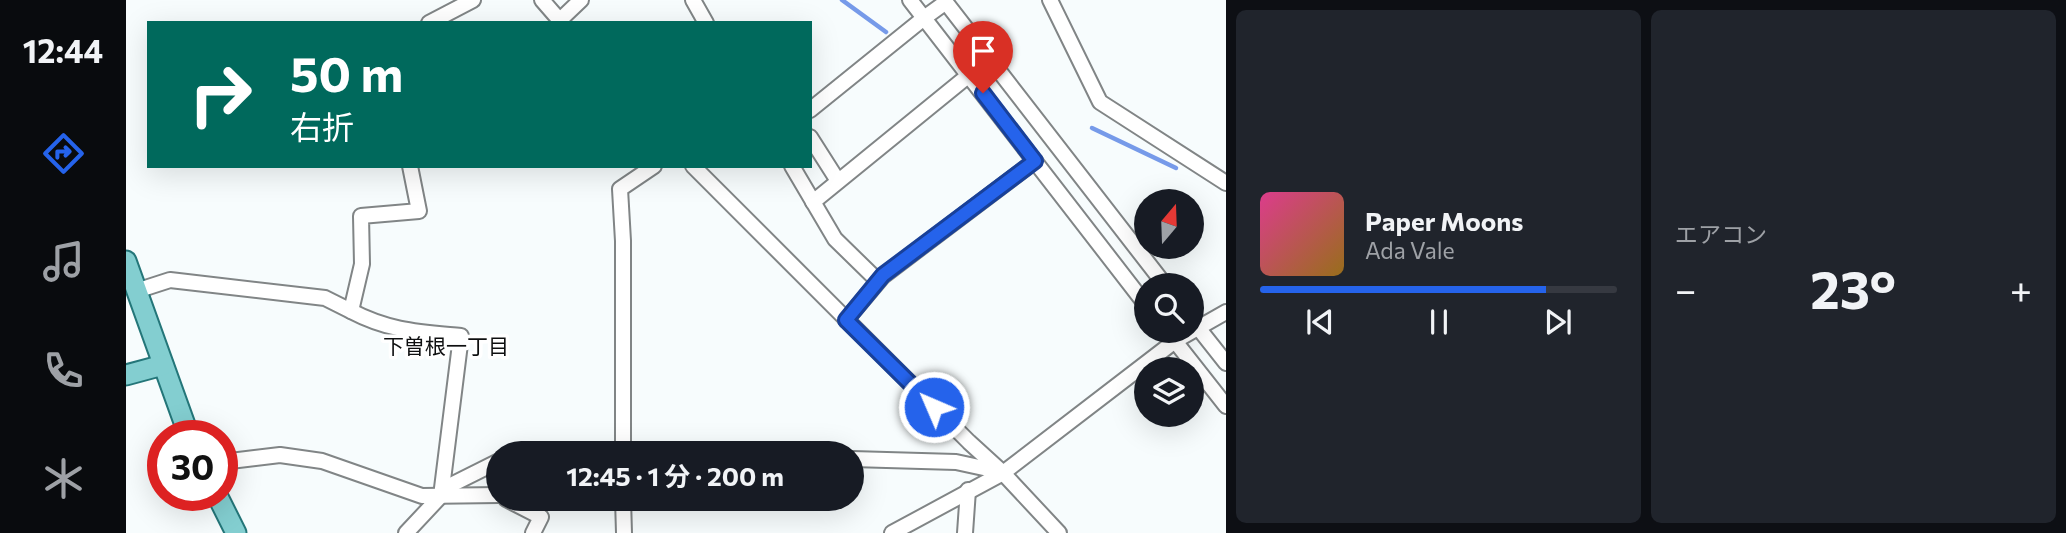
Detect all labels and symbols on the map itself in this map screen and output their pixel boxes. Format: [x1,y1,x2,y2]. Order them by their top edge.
pin [953,21,1013,93]
north arrow [1134,189,1204,259]
district label: 下曽根一丁目 [383,333,509,358]
position arrow [897,370,971,444]
speed limit sign: 30 [147,420,238,511]

